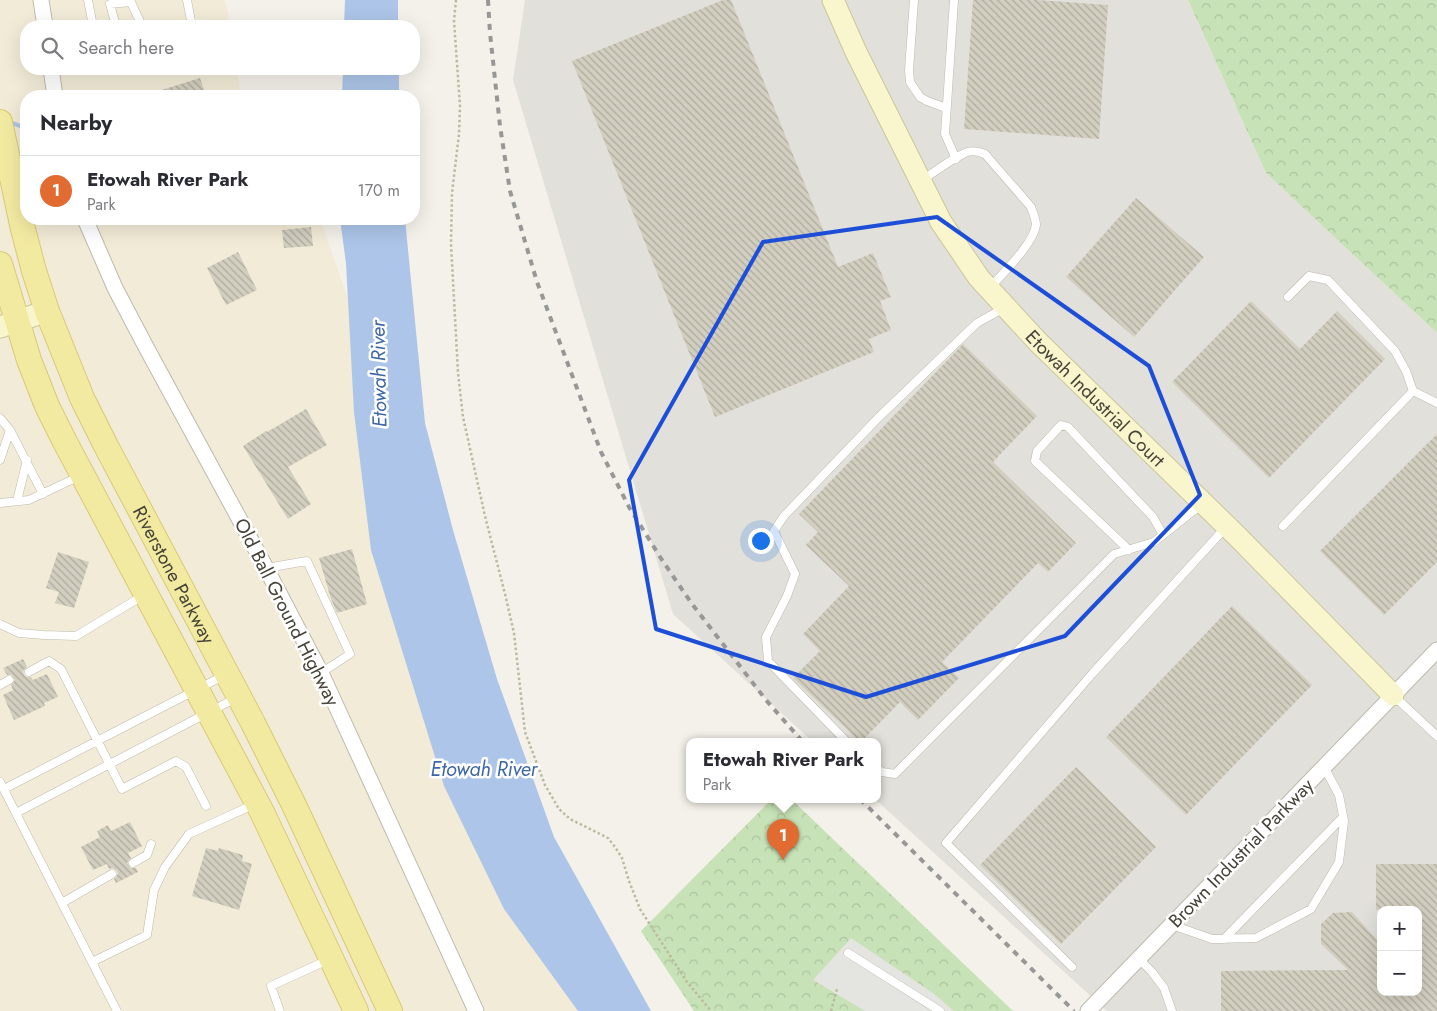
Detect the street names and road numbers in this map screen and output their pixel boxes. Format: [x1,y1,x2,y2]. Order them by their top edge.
street label: Etowah Industrial Court [1020,324,1172,473]
street label: Riverstone Parkway [127,501,222,649]
street label: Old Ball Ground Highway [228,513,346,711]
street label: Brown Industrial Parkway [1162,772,1320,934]

